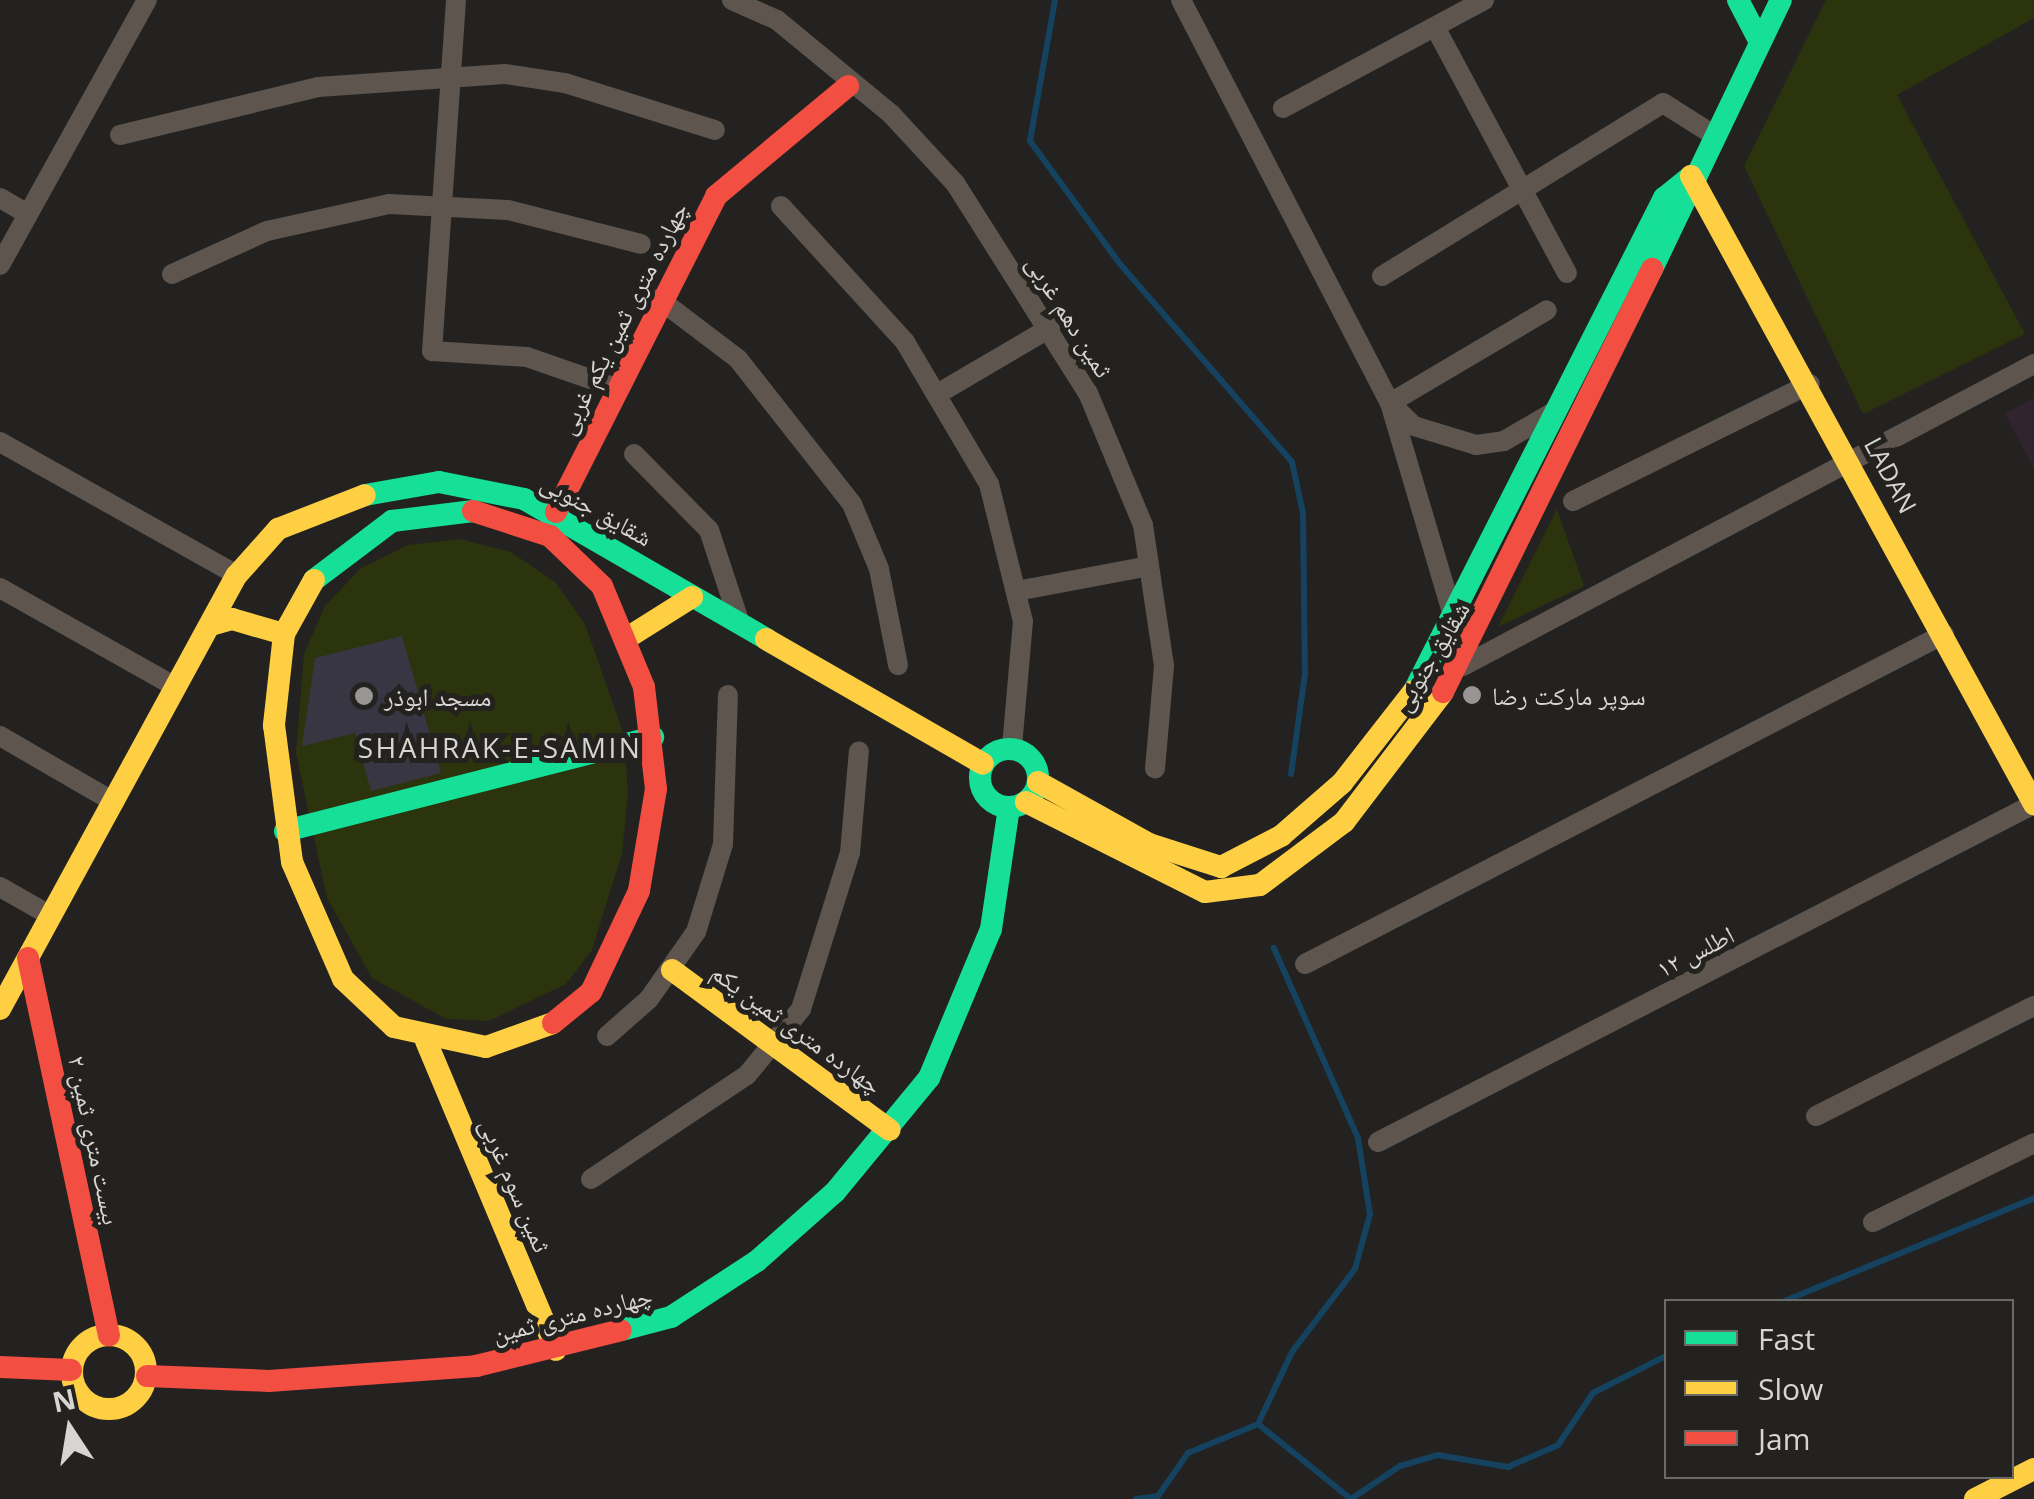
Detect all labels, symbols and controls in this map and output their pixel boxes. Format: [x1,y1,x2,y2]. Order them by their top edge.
street label: چهارده متری ثمین یکم غربی [550,197,694,439]
street label: ثمین دهم غربی [1021,249,1119,383]
street label: LADAN [1859,432,1923,518]
street label: شقایق جنوبی [536,466,658,552]
street label: شقایق جنوبی [1387,596,1475,716]
place label: سوپر مارکت رضا [1492,680,1646,710]
place label: مسجد ابوذر [384,681,491,711]
marker: سوپر مارکت رضا [1461,684,1483,706]
marker: مسجد ابوذر [353,685,375,707]
district label: SHAHRAK-E-SAMIN [358,730,642,764]
street label: اطلس ۱۲ [1651,919,1739,983]
street label: چهارده متری ثمین یکم [706,956,888,1100]
street label: بیست متری ثمین ۲ [62,1053,128,1227]
street label: ثمین سوم غربی [474,1113,558,1257]
street label: چهارده متری ثمین [489,1280,655,1348]
legend [1664,1299,2014,1479]
text: Fast [1758,1318,1815,1359]
text: Slow [1758,1368,1823,1409]
north arrow [20,1379,120,1479]
text: N [49,1379,79,1421]
text: Jam [1758,1418,1811,1459]

